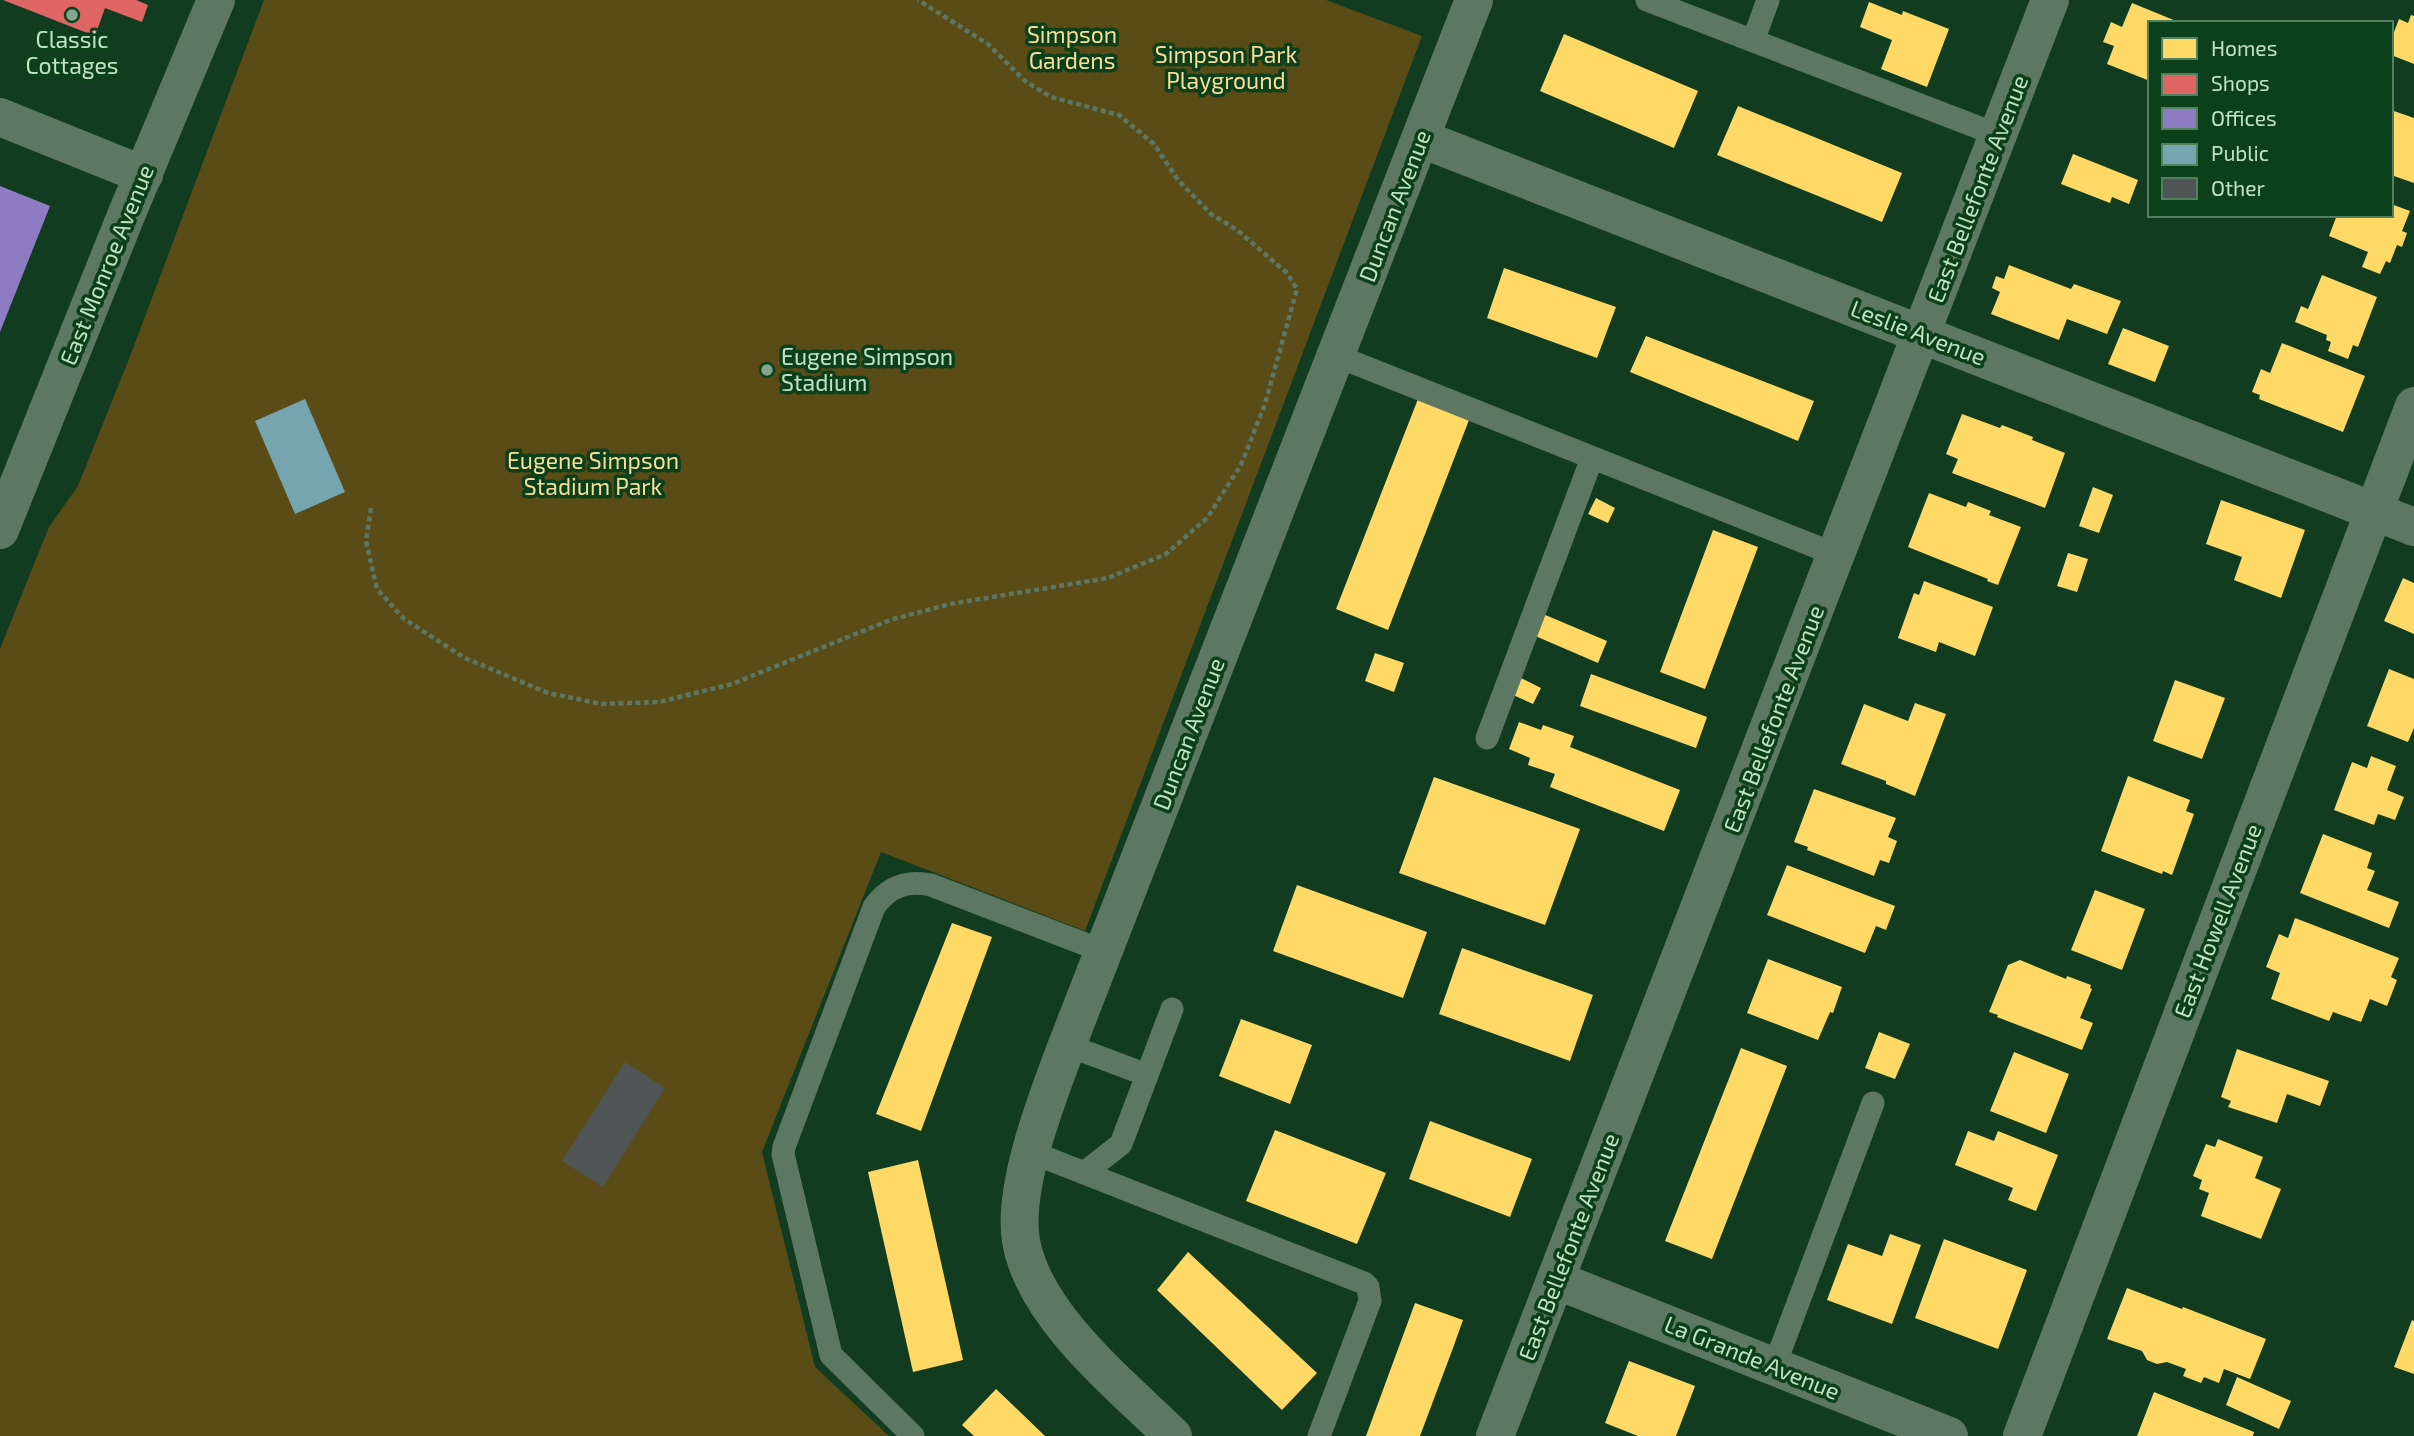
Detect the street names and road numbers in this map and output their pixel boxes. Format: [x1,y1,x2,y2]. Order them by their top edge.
street label: East Bellefonte Avenue [1921,71,2033,306]
street label: Duncan Avenue [1352,126,1436,286]
street label: East Monroe Avenue [53,160,159,369]
street label: Leslie Avenue [1847,293,1990,371]
street label: East Bellefonte Avenue [1717,601,1829,836]
street label: Duncan Avenue [1146,654,1230,814]
street label: East Howell Avenue [2167,820,2267,1022]
street label: East Bellefonte Avenue [1512,1129,1624,1364]
street label: La Grande Avenue [1661,1309,1844,1405]

